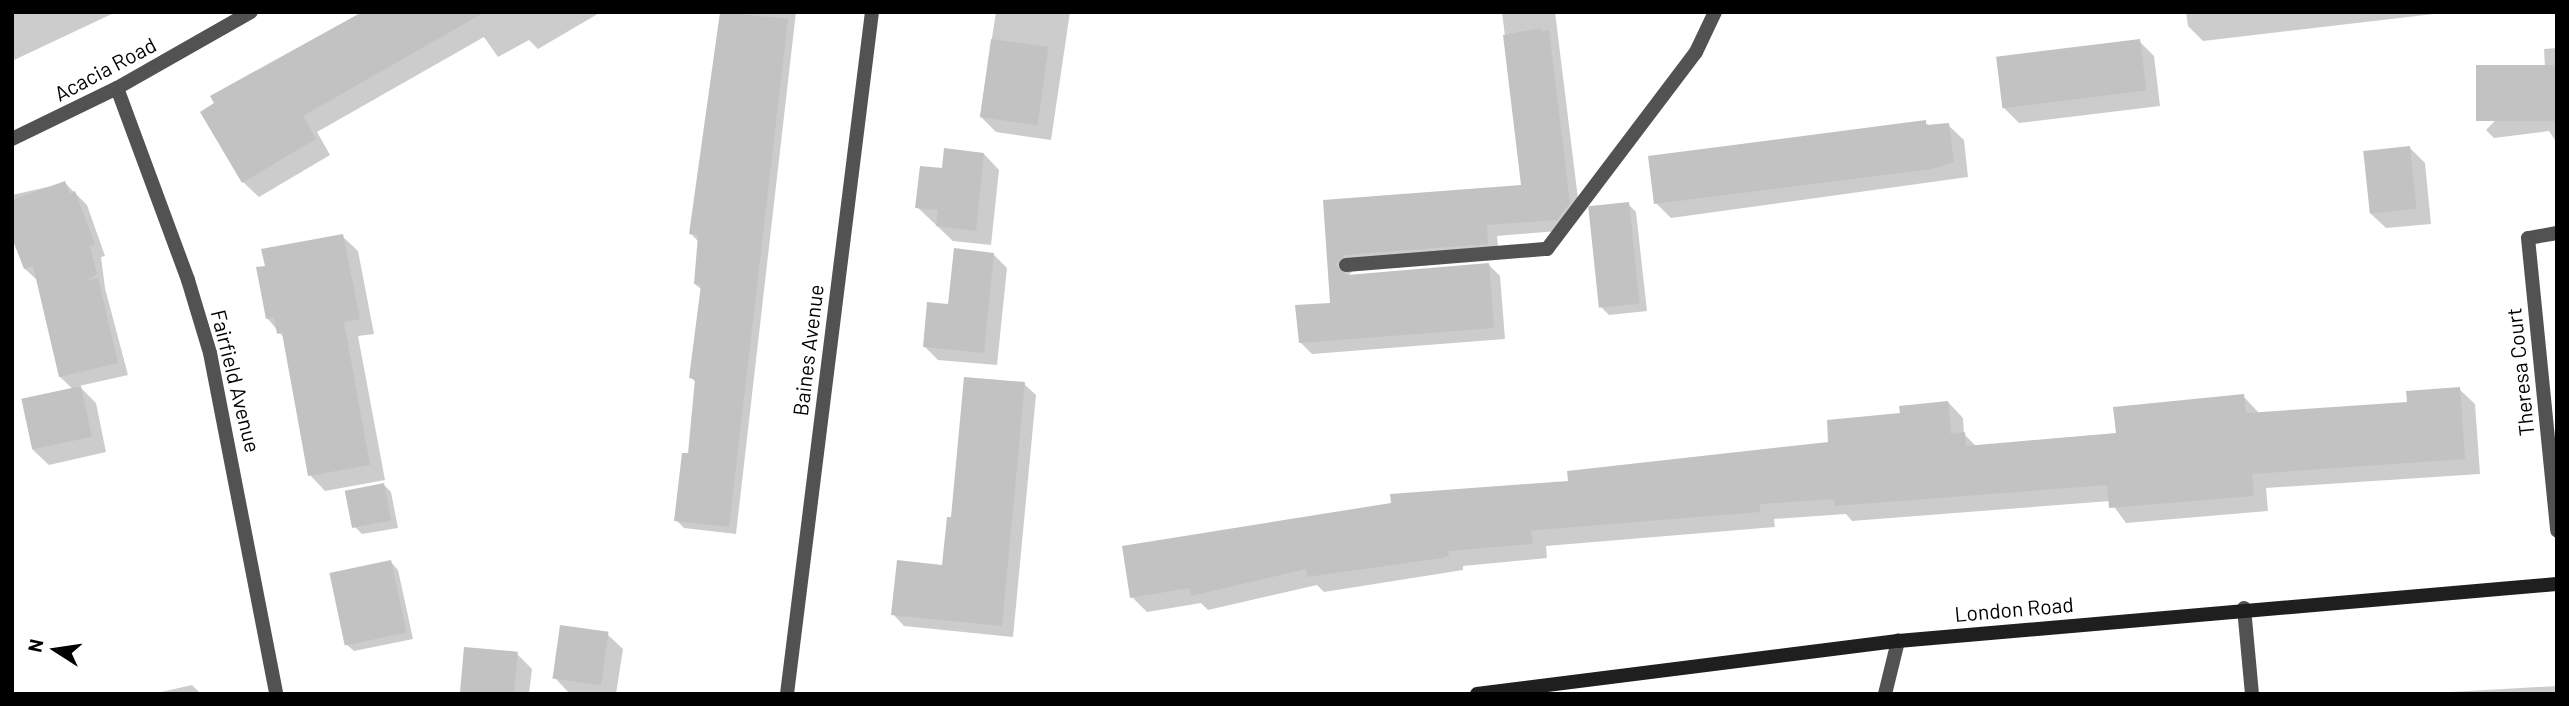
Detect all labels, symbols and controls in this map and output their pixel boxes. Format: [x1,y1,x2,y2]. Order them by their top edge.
street label: Acacia Road [50,32,160,106]
street label: Baines Avenue [787,283,829,417]
street label: Fairfield Avenue [206,307,266,455]
street label: Theresa Court [2501,307,2539,437]
street label: London Road [1953,591,2075,627]
north arrow [21,615,91,685]
text: N [22,637,48,654]

